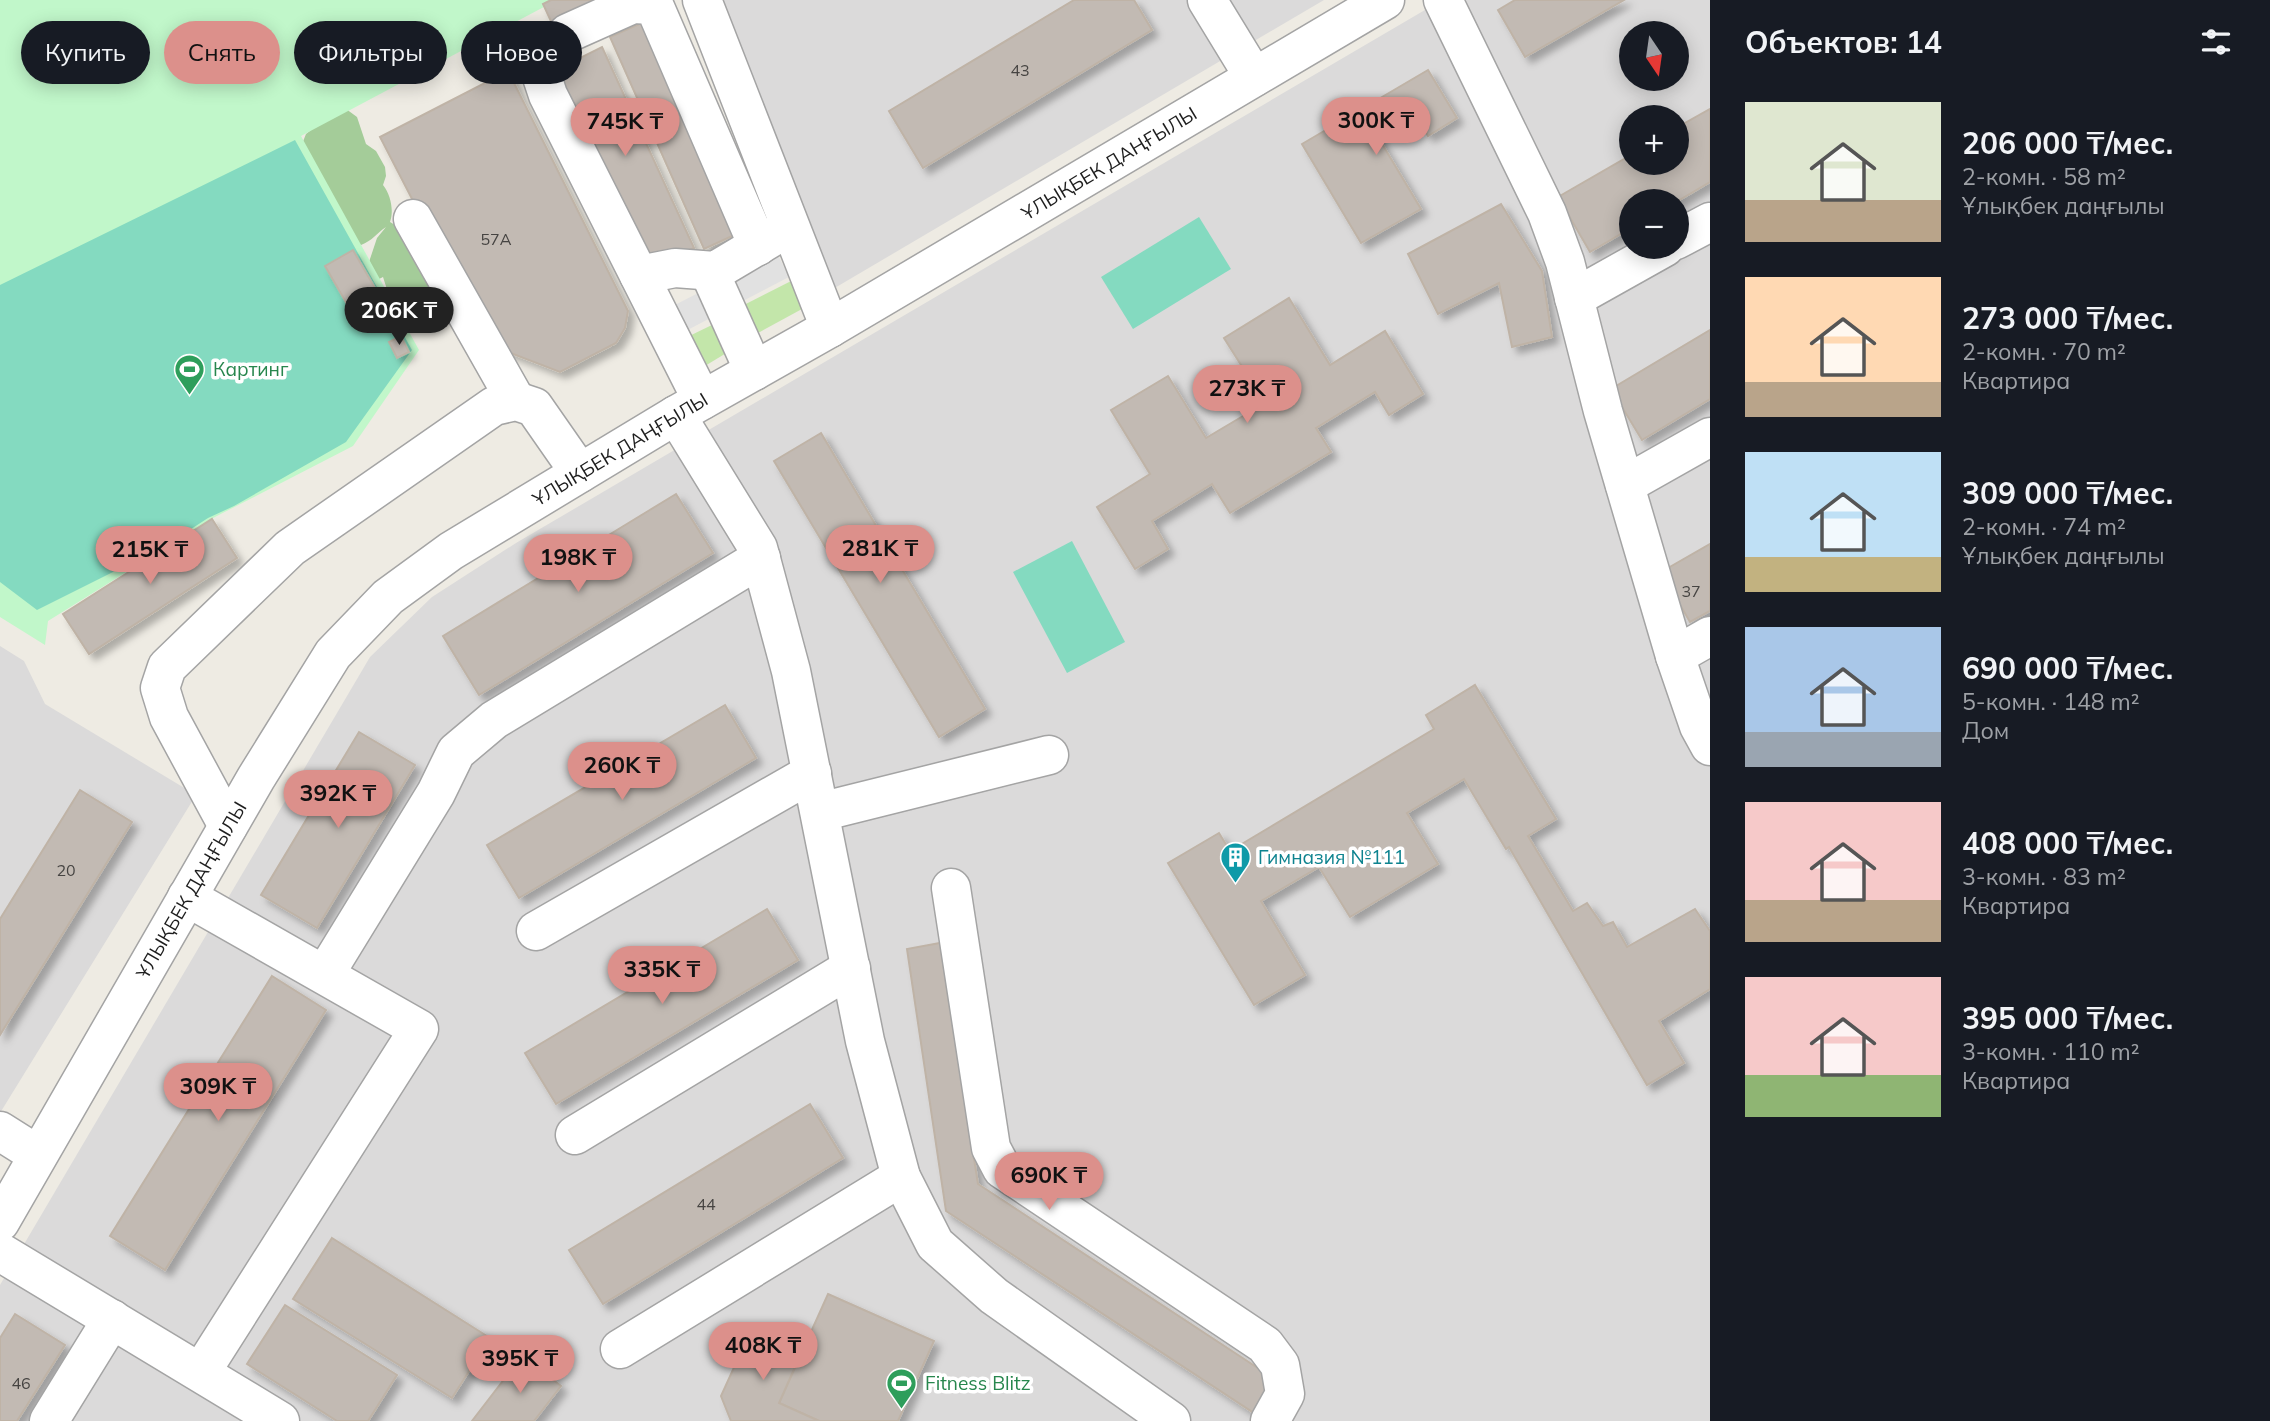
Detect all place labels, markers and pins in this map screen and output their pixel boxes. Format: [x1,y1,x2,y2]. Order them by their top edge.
pin: 300K ₸ [1319,97,1433,157]
pin: 745K ₸ [568,99,682,158]
pin: 206K ₸ [342,288,456,347]
sports icon: Картинг [173,352,207,396]
place label: Картинг [213,357,289,381]
pin: 273K ₸ [1190,366,1304,425]
pin: 215K ₸ [93,526,207,586]
pin: 281K ₸ [823,526,937,585]
pin: 198K ₸ [521,534,635,594]
pin: 260K ₸ [565,742,679,802]
pin: 392K ₸ [281,770,395,830]
building icon: Гимназия №111 [1218,840,1252,884]
place label: Гимназия №111 [1258,845,1405,869]
pin: 335K ₸ [605,946,719,1006]
pin: 309K ₸ [161,1064,275,1123]
pin: 690K ₸ [992,1152,1106,1212]
pin: 408K ₸ [706,1322,820,1382]
pin: 395K ₸ [463,1336,577,1395]
sports icon: Fitness Blitz [885,1366,919,1410]
place label: Fitness Blitz [925,1371,1031,1395]

